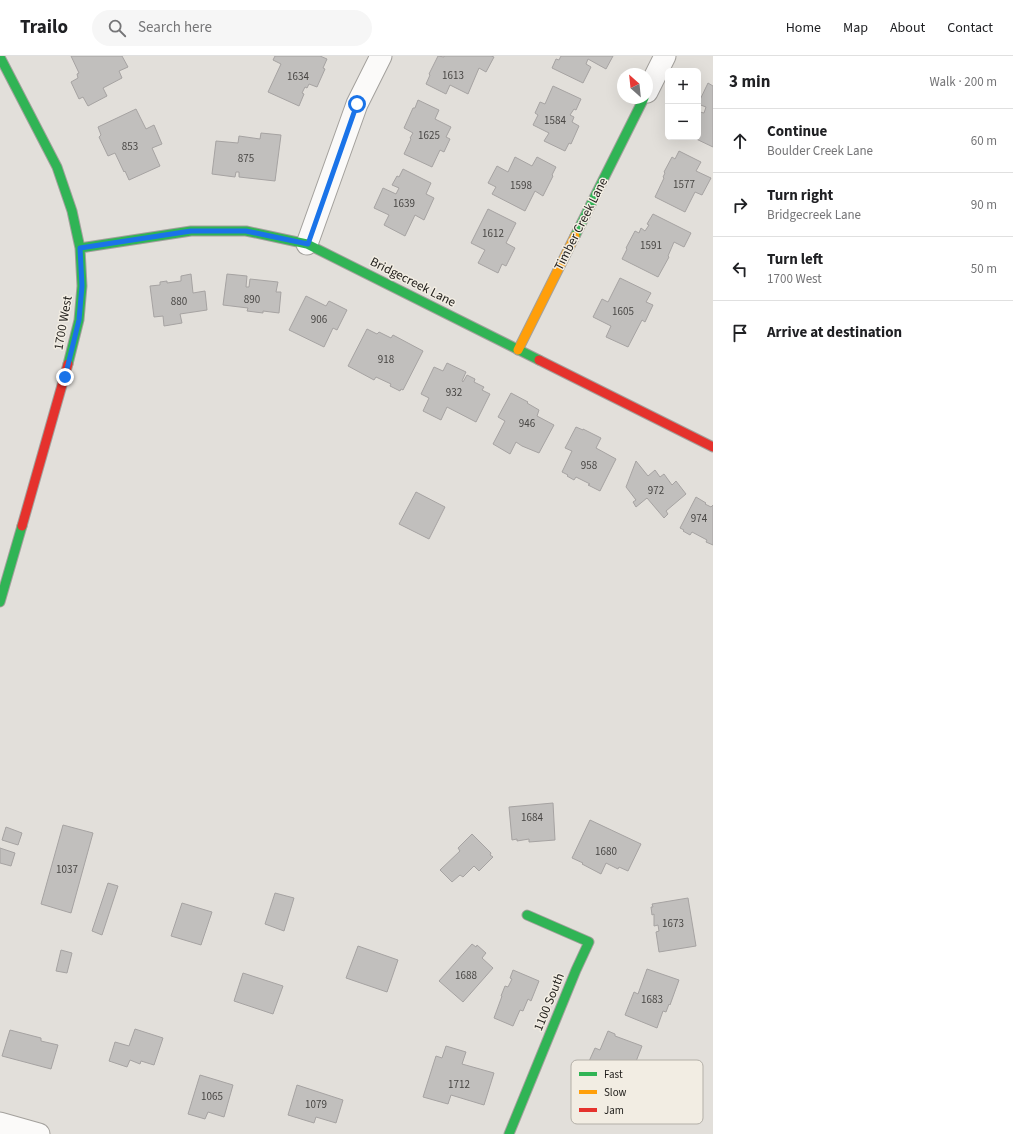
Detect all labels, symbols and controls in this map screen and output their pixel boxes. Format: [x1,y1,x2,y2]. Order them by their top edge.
search box [92,10,372,46]
text: Trailo [20,14,68,41]
icon: search [106,17,128,39]
text: Search here [138,17,212,38]
text: Home [786,18,821,38]
text: Map [843,18,868,38]
text: About [890,18,925,38]
text: Contact [947,18,993,38]
house number: 1613 [442,68,464,83]
north arrow [617,68,653,104]
map controls [665,68,701,140]
button: + [665,68,701,104]
house number: 1634 [287,69,309,84]
text: 3 min [729,70,770,94]
text: Walk · 200 m [929,73,997,91]
route start [348,95,366,113]
button: − [665,104,701,140]
house number: 1584 [544,113,566,128]
text: Continue [767,121,827,142]
house number: 1625 [418,128,440,143]
icon: ahead [729,130,751,152]
text: 60 m [971,132,997,150]
house number: 853 [122,139,138,154]
text: Boulder Creek Lane [767,142,873,160]
house number: 875 [238,151,254,166]
street label: Timber Creek Lane [550,175,612,273]
house number: 1577 [673,177,695,192]
house number: 1598 [510,178,532,193]
text: Turn right [767,185,833,206]
icon: right [729,194,751,216]
house number: 1639 [393,196,415,211]
text: 90 m [971,196,997,214]
text: Bridgecreek Lane [767,206,861,224]
house number: 1612 [482,226,504,241]
house number: 1591 [640,238,662,253]
text: Turn left [767,249,823,270]
street label: Bridgecreek Lane [367,253,459,311]
icon: left [729,258,751,280]
text: 50 m [971,260,997,278]
text: 1700 West [767,270,822,288]
house number: 890 [244,292,260,307]
street label: 1700 West [49,294,77,351]
house number: 880 [171,294,187,309]
house number: 1605 [612,304,634,319]
house number: 906 [311,312,328,327]
icon: arrive [729,322,751,344]
text: Arrive at destination [767,322,902,343]
house number: 918 [378,352,395,367]
route end [56,368,74,386]
house number: 932 [446,385,462,400]
house number: 946 [519,416,536,431]
house number: 958 [581,458,598,473]
house number: 972 [648,483,664,498]
house number: 974 [691,511,708,526]
house number: 1684 [521,810,543,825]
house number: 1680 [595,844,617,859]
house number: 1037 [56,862,78,877]
house number: 1673 [662,916,684,931]
house number: 1688 [455,968,477,983]
street label: 1100 South [529,970,569,1034]
house number: 1683 [641,992,663,1007]
legend [571,1060,703,1124]
text: Fast [604,1067,623,1082]
house number: 1712 [448,1077,470,1092]
text: Slow [604,1085,627,1100]
house number: 1065 [201,1089,223,1104]
house number: 1079 [305,1097,327,1112]
text: Jam [604,1103,624,1118]

